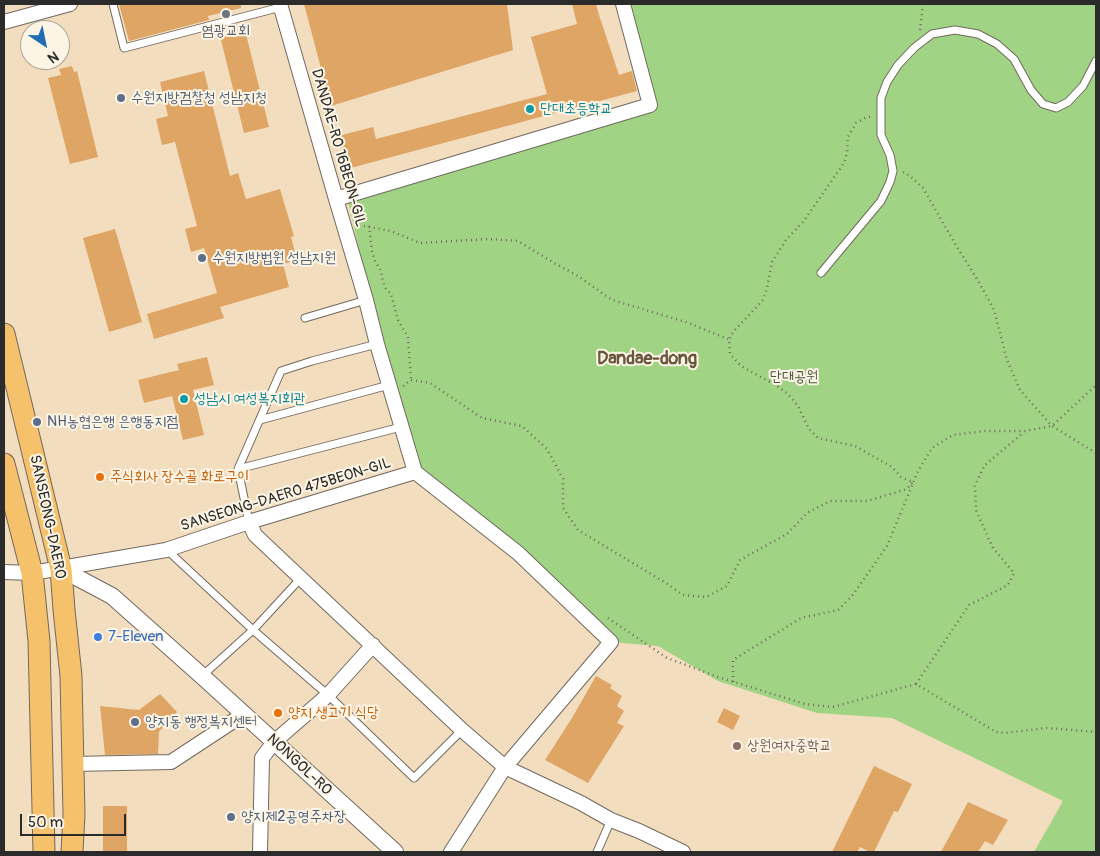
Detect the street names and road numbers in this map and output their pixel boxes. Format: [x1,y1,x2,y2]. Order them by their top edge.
street label: DANDAE-RO 16BEON-GIL [307,67,369,229]
street label: SANSEONG-DAERO [25,453,69,581]
street label: SANSEONG-DAERO 475BEON-GIL [179,454,393,536]
street label: NONGOL-RO [263,730,335,800]

